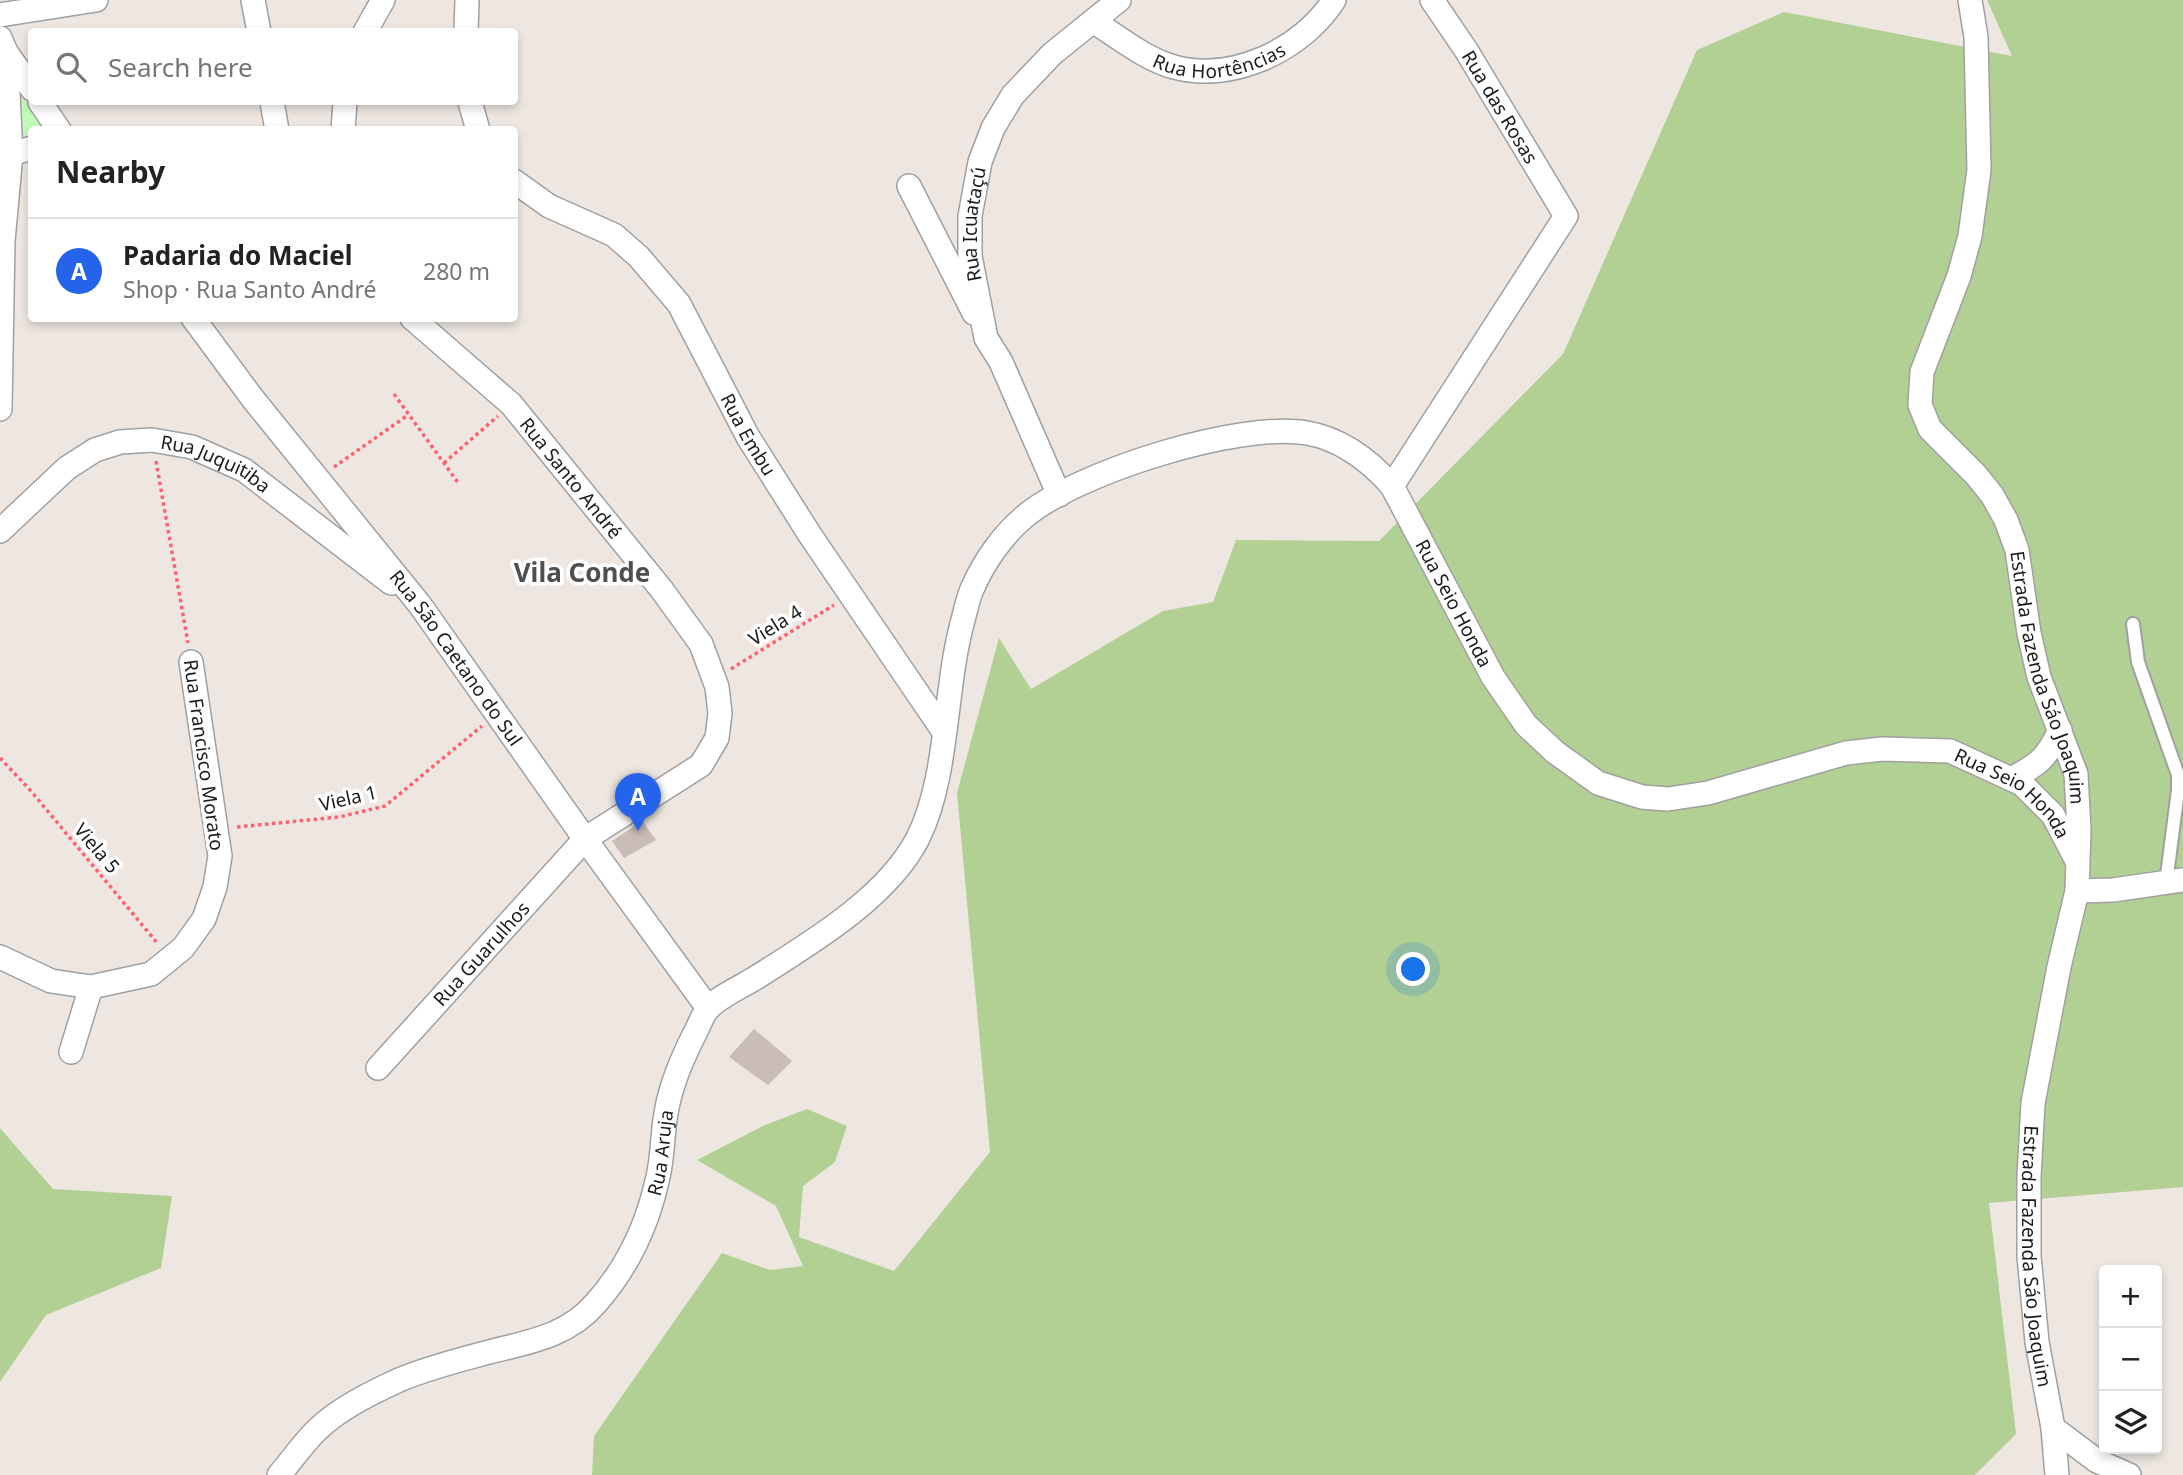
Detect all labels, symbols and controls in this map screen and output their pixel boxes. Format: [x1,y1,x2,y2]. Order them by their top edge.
search box [28,28,518,105]
street label: Rua Hortências [1149,37,1290,84]
street label: Rua das Rosas [1456,46,1544,168]
icon: search [52,48,90,86]
text: Search here [108,49,253,85]
text: Nearby [56,151,165,192]
street label: Rua Icuataçú [957,165,992,284]
text: Padaria do Maciel [123,237,352,273]
text: A [71,255,87,287]
text: 280 m [423,255,490,287]
text: Shop · Rua Santo André [123,273,376,305]
street label: Rua Embu [715,389,782,481]
street label: Rua Santo André [514,412,628,544]
street label: Rua Juquitiba [159,429,276,499]
street label: Rua Seio Honda [1409,535,1499,672]
street label: Estrada Fazenda Sáo Joaquim [2004,549,2091,805]
district label: Vila Conde [514,554,650,590]
street label: Rua São Caetano do Sul [384,565,528,751]
street label: Viela 4 [743,598,807,651]
street label: Rua Francisco Morato [178,658,230,852]
street label: Rua Seio Honda [1950,742,2076,843]
pin: A [615,773,661,831]
street label: Viela 1 [317,779,379,817]
street label: Viela 5 [68,817,126,879]
street label: Rua Guarulhos [427,896,535,1012]
your location [1396,952,1430,986]
street label: Rua Aruja [641,1108,679,1199]
street label: Estrada Fazenda Sáo Joaquim [2016,1125,2058,1389]
map controls [2099,1265,2162,1454]
button: + [2099,1265,2162,1328]
button: − [2099,1328,2162,1391]
button: layers [2099,1391,2162,1454]

